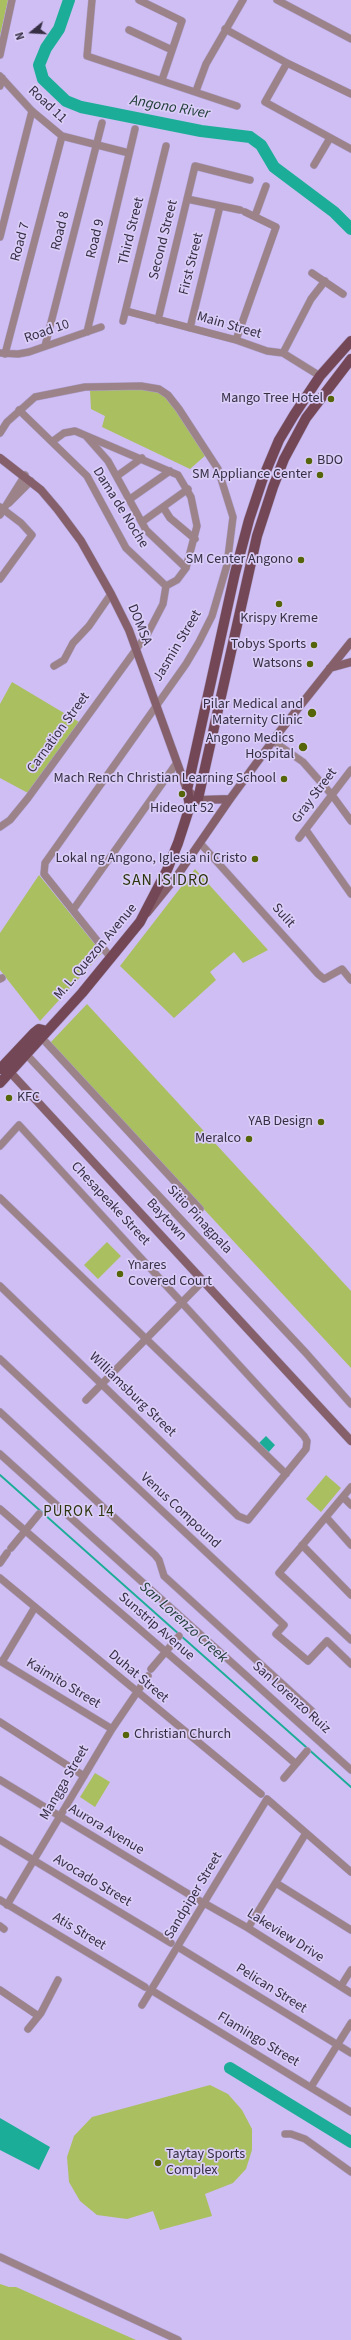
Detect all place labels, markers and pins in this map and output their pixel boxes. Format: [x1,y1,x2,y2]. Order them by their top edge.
place label: Mango Tree Hotel [221,391,323,407]
marker: Mango Tree Hotel [326,394,336,404]
place label: BDO [317,453,343,469]
marker: BDO [304,456,314,466]
place label: SM Appliance Center [192,467,312,483]
marker: SM Appliance Center [315,470,325,480]
place label: SM Center Angono [186,552,293,568]
marker: SM Center Angono [296,555,306,565]
marker: Krispy Kreme [274,599,284,609]
place label: Krispy Kreme [240,611,318,627]
place label: Tobys Sports [231,637,306,653]
marker: Tobys Sports [309,640,319,650]
place label: Watsons [253,656,302,672]
marker: Watsons [305,659,315,669]
place label: Pilar Medical and Maternity Clinic [203,697,303,730]
marker: Pilar Medical and Maternity Clinic [306,707,318,719]
place label: Angono Medics Hospital [206,731,294,764]
marker: Angono Medics Hospital [297,741,309,753]
place label: Mach Rench Christian Learning School [53,771,276,787]
marker: Mach Rench Christian Learning School [279,774,289,784]
marker: Hideout 52 [177,789,187,799]
place label: Hideout 52 [150,801,214,817]
place label: Lokal ng Angono, Iglesia ni Cristo [56,851,247,867]
marker: Lokal ng Angono, Iglesia ni Cristo [250,854,260,864]
place label: KFC [17,1090,40,1106]
marker: KFC [4,1093,14,1103]
place label: YAB Design [248,1114,313,1130]
marker: YAB Design [316,1117,326,1127]
place label: Meralco [195,1131,241,1147]
marker: Meralco [244,1134,254,1144]
place label: Ynares Covered Court [128,1258,212,1290]
marker: Ynares Covered Court [115,1269,125,1279]
place label: Christian Church [134,1727,231,1743]
marker: Christian Church [121,1730,131,1740]
place label: Taytay Sports Complex [166,2147,245,2180]
marker: Taytay Sports Complex [153,2158,163,2168]

